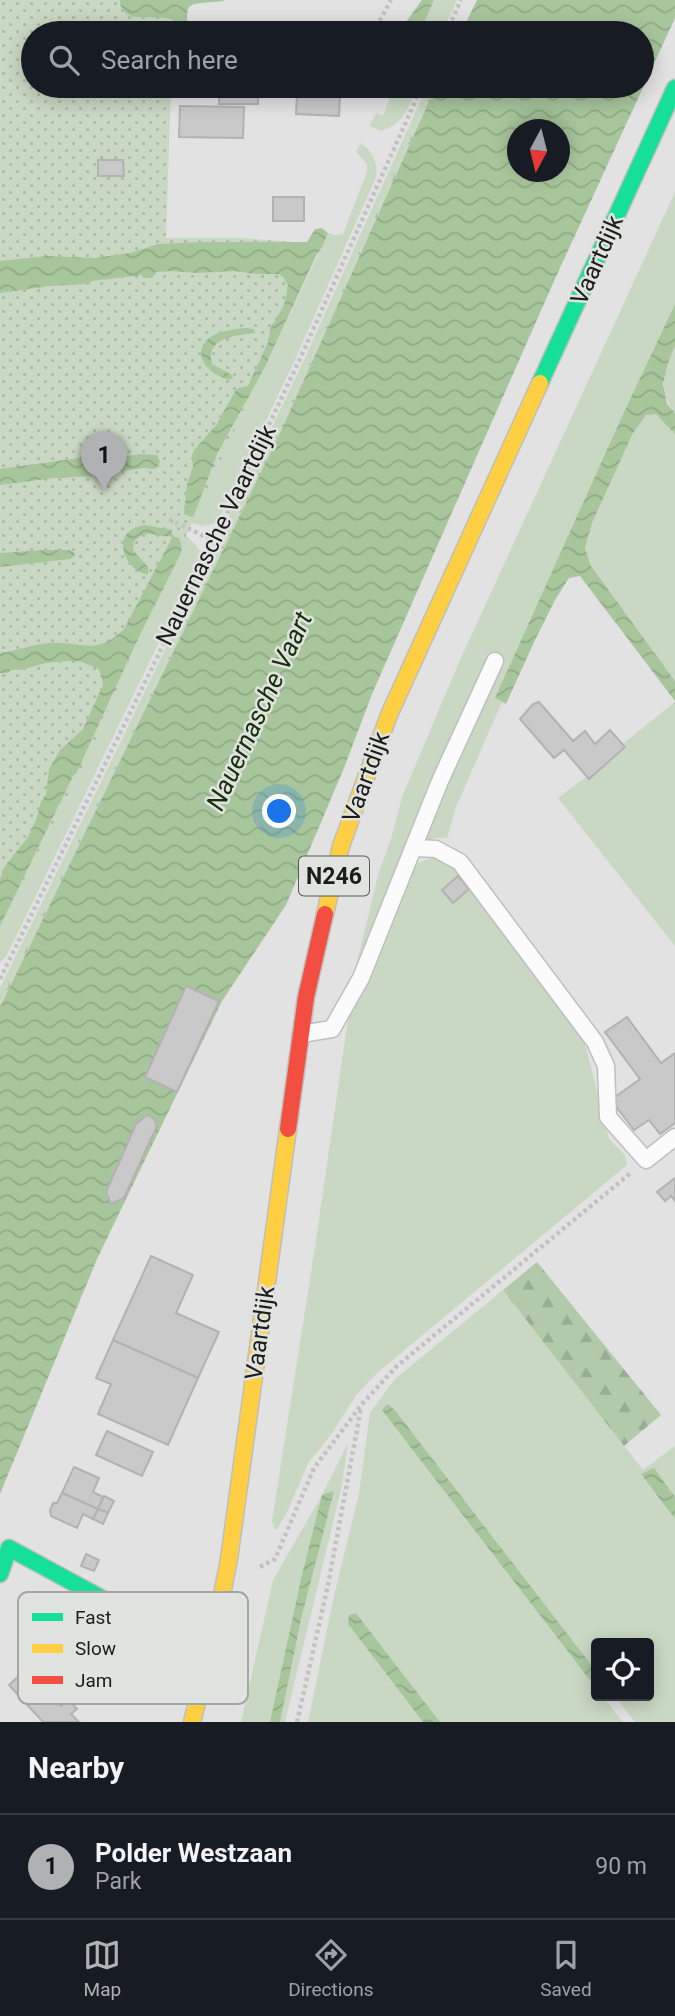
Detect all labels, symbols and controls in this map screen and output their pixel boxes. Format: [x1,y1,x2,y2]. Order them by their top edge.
search box [21,21,654,98]
icon: search [45,41,83,79]
text: Search here [101,45,238,75]
north arrow [507,119,570,182]
street label: Vaartdijk [565,210,629,309]
street label: Nauernasche Vaartdijk [150,419,282,650]
pin: 1 [81,432,127,490]
water label: Nauernasche Vaart [200,606,318,815]
street label: Vaartdijk [337,727,396,826]
your location [262,794,296,828]
road number: N246 [299,856,369,896]
street label: Vaartdijk [240,1283,281,1382]
legend [18,1592,248,1704]
text: Fast [75,1606,112,1629]
text: Slow [75,1637,116,1660]
map controls [591,1638,654,1701]
button: locate [591,1638,654,1701]
text: Jam [75,1669,112,1692]
text: Nearby [28,1750,124,1785]
text: Polder Westzaan [95,1838,292,1868]
text: 1 [44,1853,58,1880]
text: 90 m [595,1853,647,1880]
text: Park [95,1868,141,1895]
tab: Map [83,1936,121,2001]
tab: Directions [288,1936,373,2001]
tab: Saved [540,1936,592,2001]

